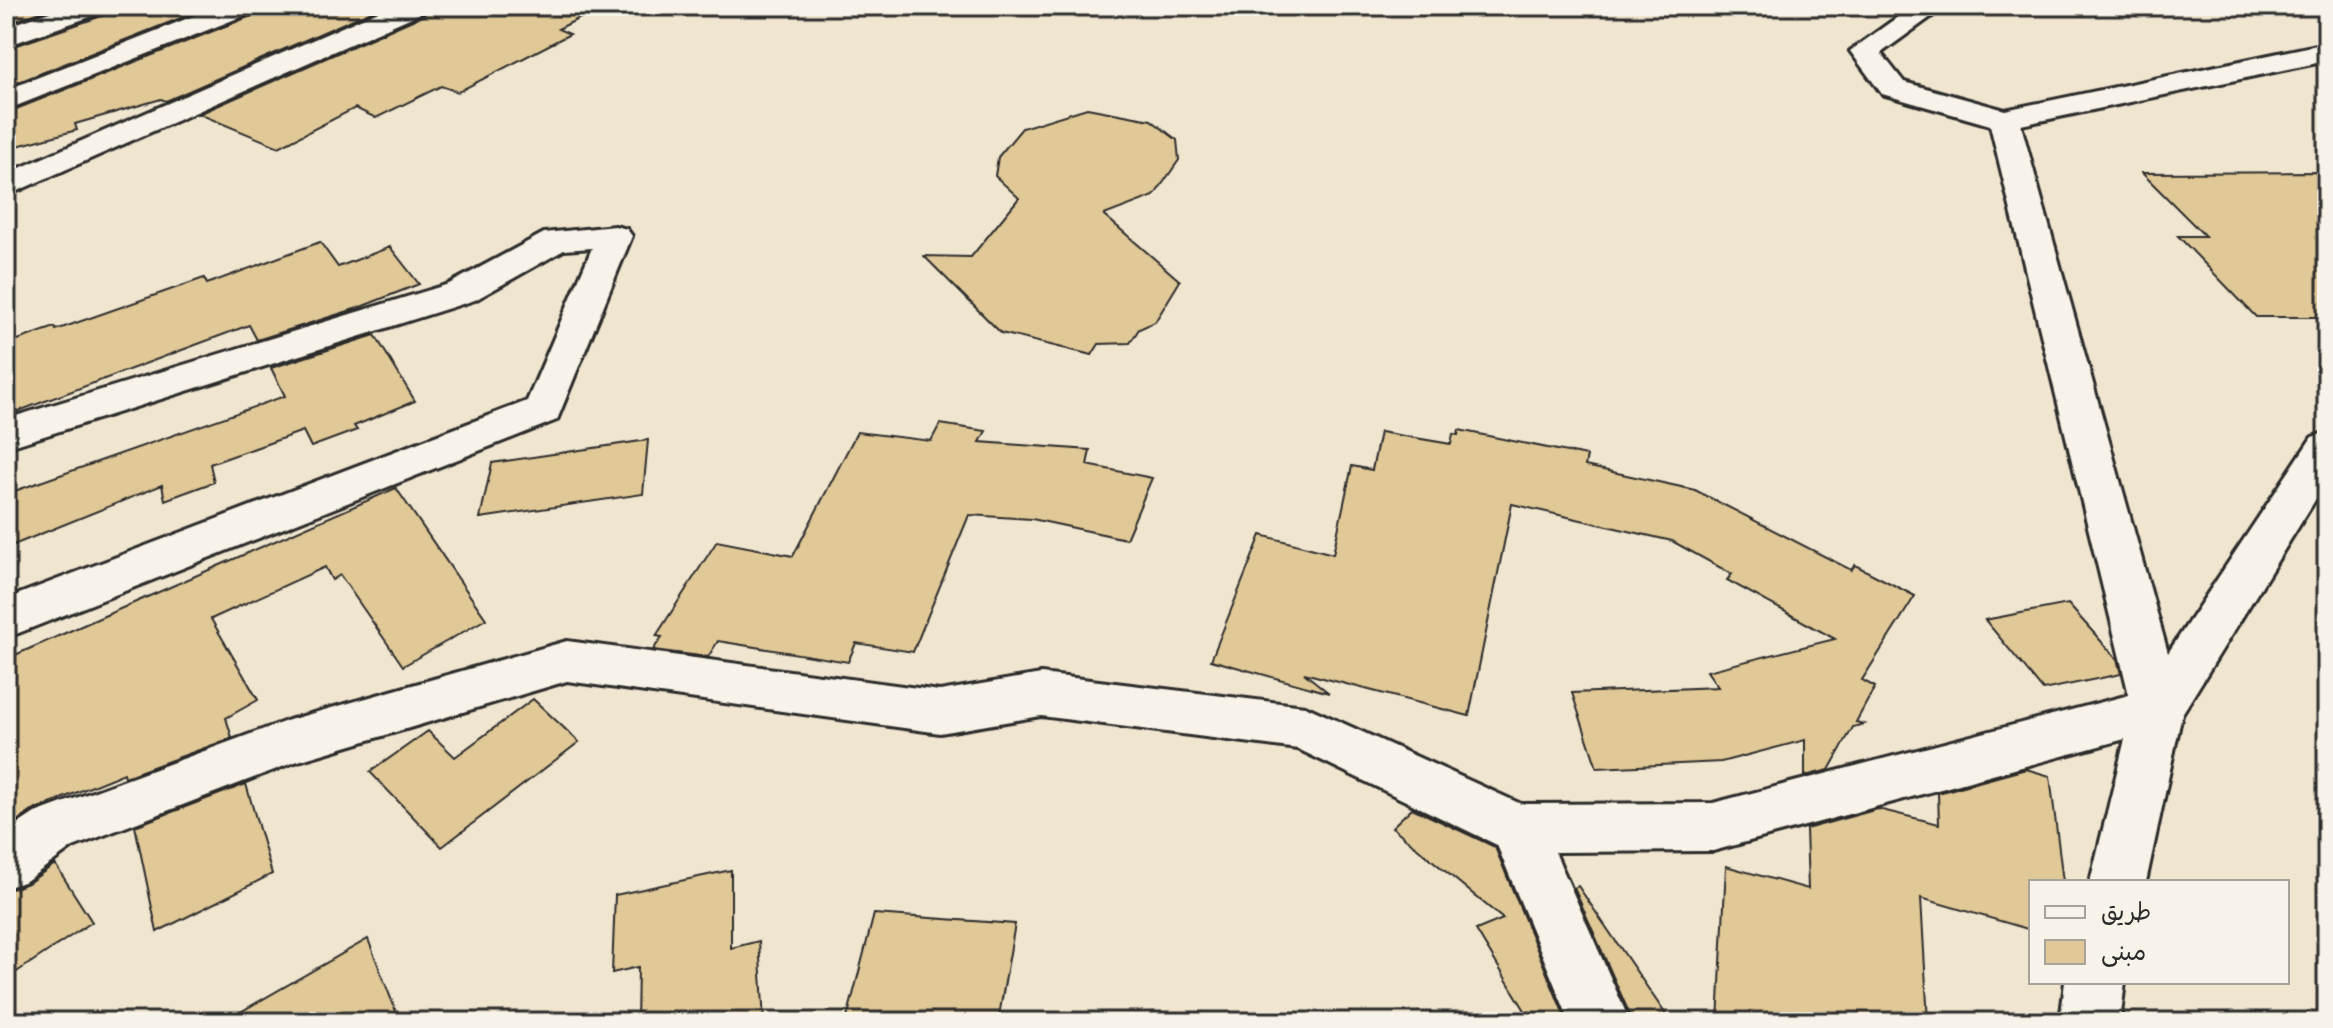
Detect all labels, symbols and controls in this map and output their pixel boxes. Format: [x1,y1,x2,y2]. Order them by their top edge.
legend [2029,880,2289,984]
text: طريق [2101,896,2151,926]
text: مبنى [2101,936,2146,967]

